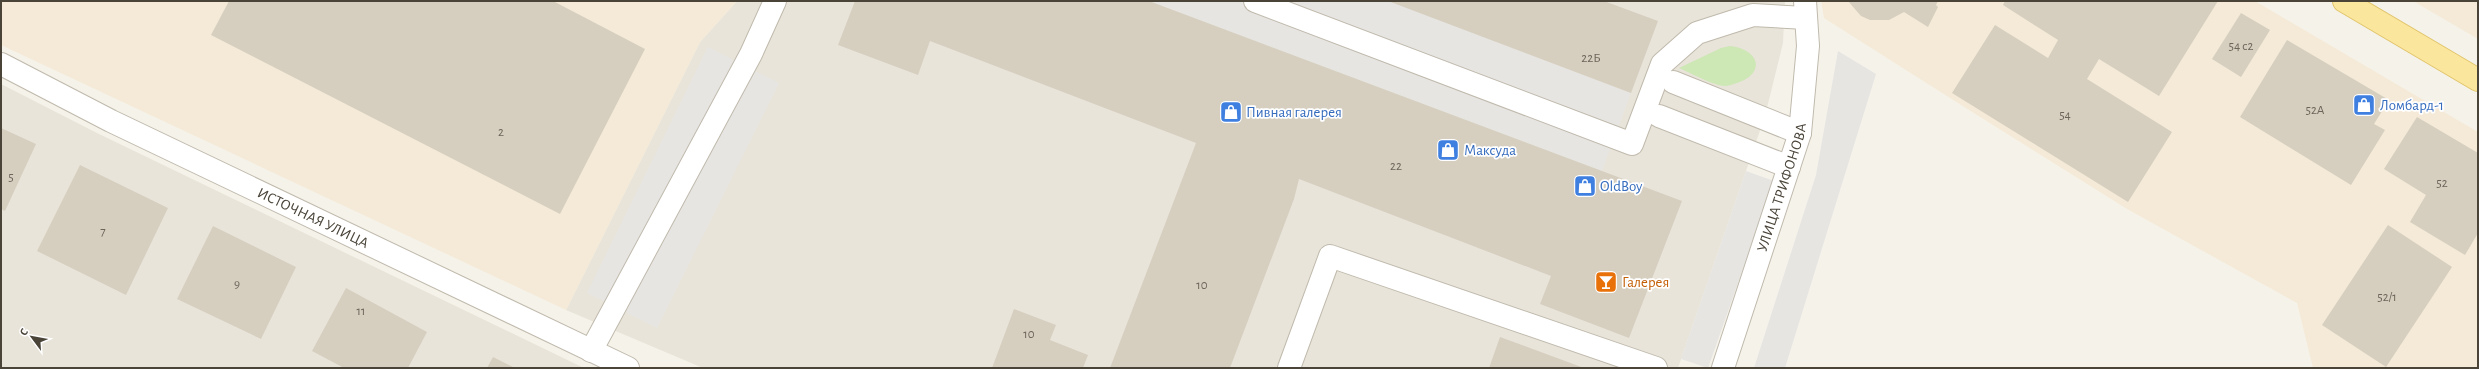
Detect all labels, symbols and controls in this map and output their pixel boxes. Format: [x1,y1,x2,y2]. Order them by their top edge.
house number: 54 с2 [2229,40,2254,53]
house number: 22Б [1581,52,1601,65]
shop icon: Ломбард-1 [2351,92,2377,118]
place label: Ломбард-1 [2380,98,2444,113]
shop icon: Пивная галерея [1218,99,1244,125]
house number: 52А [2306,104,2325,117]
place label: Пивная галерея [1246,105,1342,120]
house number: 54 [2059,109,2071,122]
street label: УЛИЦА ТРИФОНОВА [1755,122,1809,254]
house number: 2 [498,126,504,139]
shop icon: Максуда [1435,137,1461,163]
place label: Максуда [1464,143,1516,158]
house number: 22 [1390,160,1402,173]
house number: 5 [8,171,14,184]
shop icon: OldBoy [1572,173,1598,199]
house number: 52 [2436,177,2448,190]
place label: OldBoy [1600,179,1643,194]
street label: ИСТОЧНАЯ УЛИЦА [255,185,371,251]
house number: 7 [100,225,106,238]
bar icon: Галерея [1593,269,1619,295]
place label: Галерея [1622,275,1669,290]
house number: 9 [234,278,240,291]
house number: 10 [1196,279,1208,292]
house number: 52/1 [2377,291,2397,304]
house number: 11 [357,305,365,318]
north arrow [12,317,52,357]
text: С [18,326,30,337]
house number: 10 [1023,328,1035,341]

